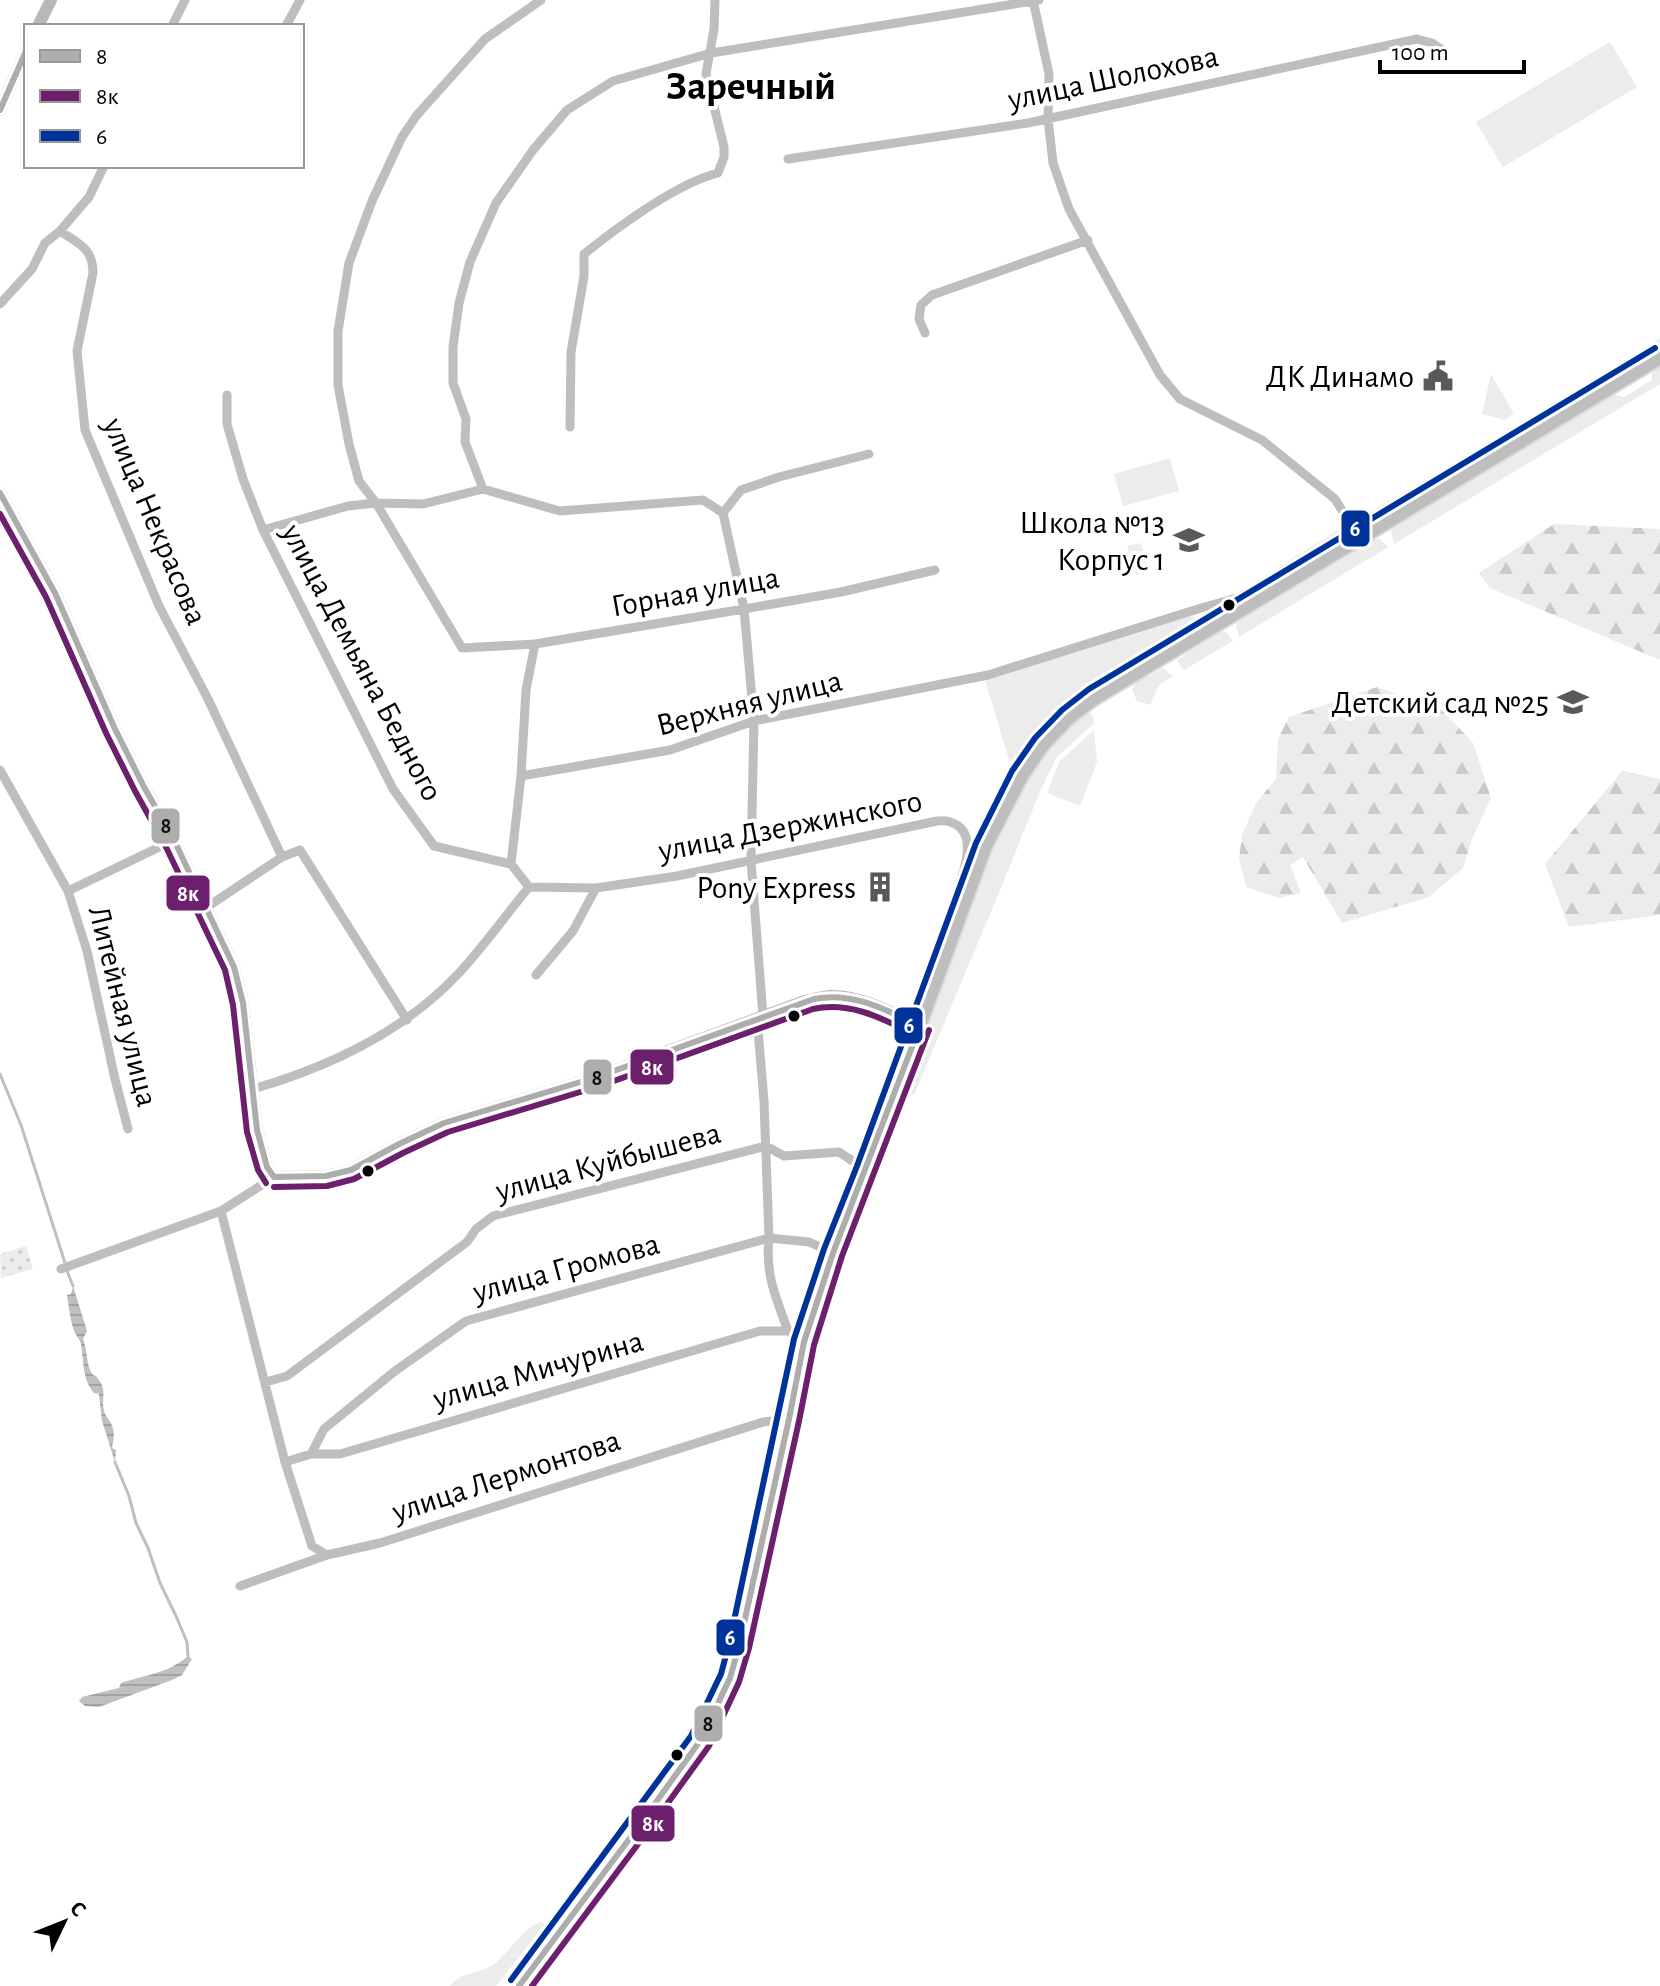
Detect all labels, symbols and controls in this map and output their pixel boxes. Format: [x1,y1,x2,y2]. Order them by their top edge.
legend [24,24,304,168]
scale bar [1380,24,1524,74]
street label: улица Шолохова [1004,40,1221,116]
text: 100 m [1392,41,1449,65]
text: 8 [96,45,107,69]
district label: Заречный [666,67,836,107]
text: 8к [96,85,118,109]
text: 6 [96,125,107,149]
public building icon: ДК Динамо [1421,359,1455,393]
place label: ДК Динамо [1266,361,1414,393]
street label: улица Некрасова [97,412,213,630]
place label: Школа №13 Корпус 1 [1019,507,1165,576]
line badge: 6 [1340,509,1371,548]
street label: улица Демьяна Бедного [275,518,449,806]
text: 6 [1350,518,1360,540]
school or university icon: Школа №13 Корпус 1 [1172,523,1206,557]
street label: Горная улица [609,561,782,622]
unlabelled marker [1221,597,1237,613]
street label: Верхняя улица [653,664,845,741]
school or university icon: Детский сад №25 [1556,685,1590,719]
place label: Детский сад №25 [1332,687,1549,719]
street label: улица Дзержинского [655,785,925,867]
line badge: 8 [150,807,181,845]
text: 8 [161,815,171,837]
building icon: Pony Express [863,870,897,904]
place label: Pony Express [696,872,856,904]
line badge: 8к [165,874,211,912]
text: 8к [177,883,199,905]
street label: Литейная улица [83,903,163,1110]
line badge: 6 [893,1006,924,1045]
unlabelled marker [786,1008,802,1024]
text: 6 [904,1015,914,1037]
line badge: 8к [629,1048,675,1086]
text: 8к [641,1057,663,1079]
line badge: 8 [582,1058,613,1096]
text: 8 [592,1067,602,1089]
street label: улица Куйбышева [491,1117,724,1208]
unlabelled marker [360,1163,376,1179]
street label: улица Громова [469,1228,663,1308]
street label: улица Мичурина [429,1325,647,1415]
street label: улица Лермонтова [387,1424,624,1528]
line badge: 6 [715,1618,746,1657]
text: 6 [725,1627,735,1649]
line badge: 8 [693,1704,724,1743]
text: 8 [703,1713,713,1735]
unlabelled marker [669,1747,685,1763]
line badge: 8к [630,1804,676,1843]
text: 8к [642,1813,664,1835]
north arrow [24,1882,104,1962]
text: С [66,1897,90,1921]

